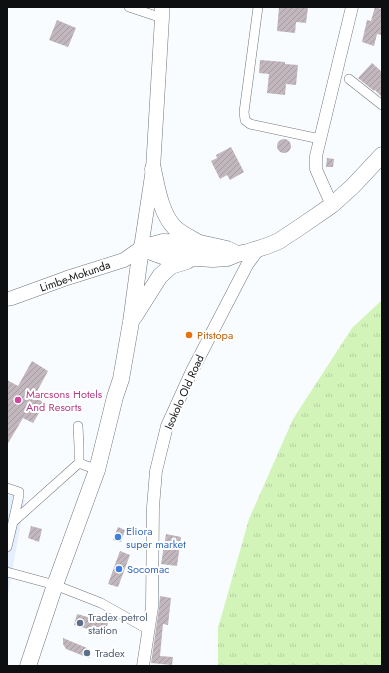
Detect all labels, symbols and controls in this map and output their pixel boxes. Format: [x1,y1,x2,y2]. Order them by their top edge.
street label: Limbe-Mokunda [38,256,112,296]
place label: Pitstopa [197,327,233,343]
marker: Pitstopa [184,330,194,340]
street label: Isokolo Old Road [160,352,208,432]
place label: Marcsons Hotels And Resorts [26,386,103,415]
marker: Marcsons Hotels And Resorts [13,395,23,405]
place label: Eliora super market [126,523,186,552]
marker: Eliora super market [113,532,123,542]
place label: Socomac [127,561,169,577]
marker: Socomac [114,564,124,574]
place label: Tradex petrol station [88,609,148,638]
marker: Tradex petrol station [75,618,85,628]
place label: Tradex [95,645,125,661]
marker: Tradex [82,648,92,658]

